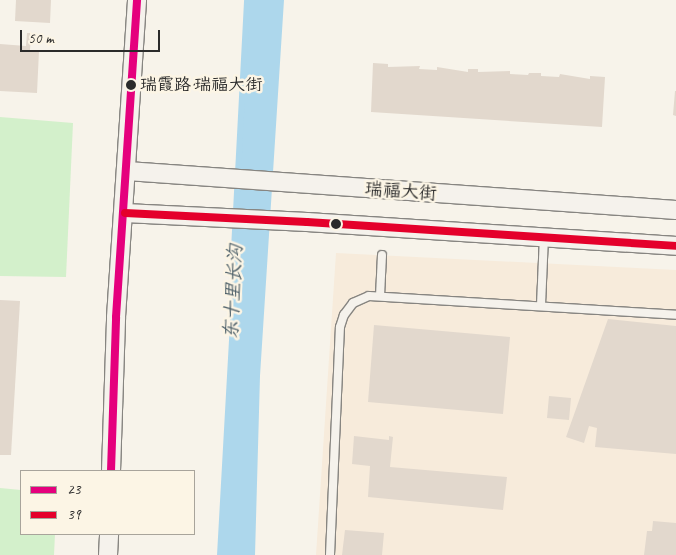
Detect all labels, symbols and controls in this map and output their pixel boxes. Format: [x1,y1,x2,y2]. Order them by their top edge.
scale bar [22,20,162,52]
text: 50 m [28,29,54,48]
place label: 瑞霞路·瑞福大街 [140,75,262,95]
marker: 瑞霞路·瑞福大街 [126,80,136,90]
street label: 瑞福大街 [364,178,438,204]
unlabelled marker [331,219,341,229]
water label: 东十里长沟 [220,244,248,340]
legend [20,470,195,535]
text: 23 [67,480,81,499]
text: 39 [67,505,81,524]

